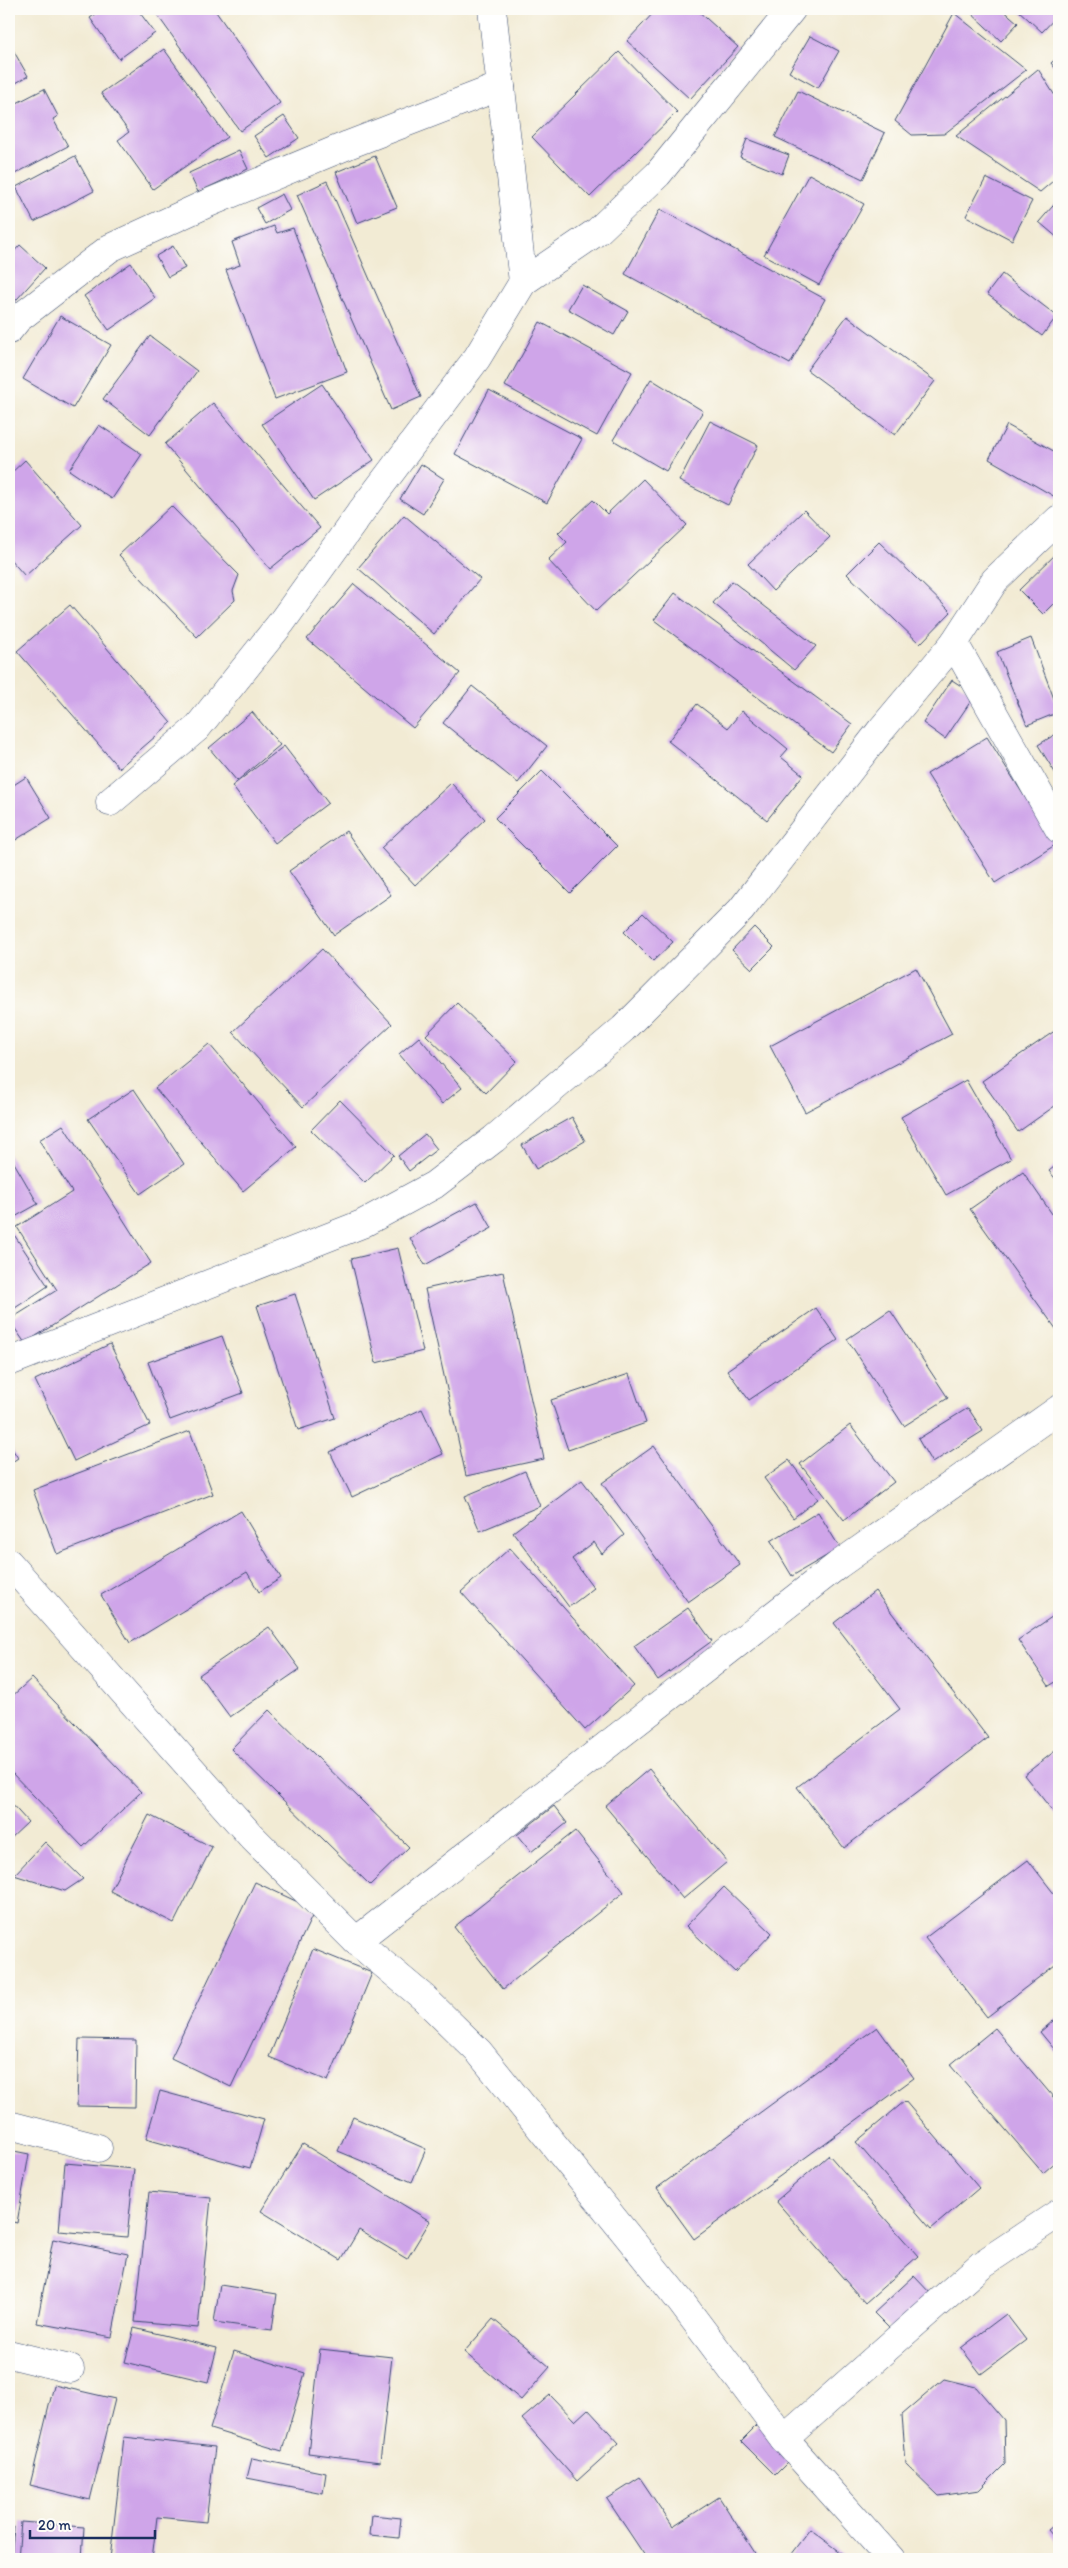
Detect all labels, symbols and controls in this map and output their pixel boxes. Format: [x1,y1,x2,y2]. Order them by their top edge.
scale bar [30,2508,155,2540]
text: 20 m [38,2516,72,2534]

